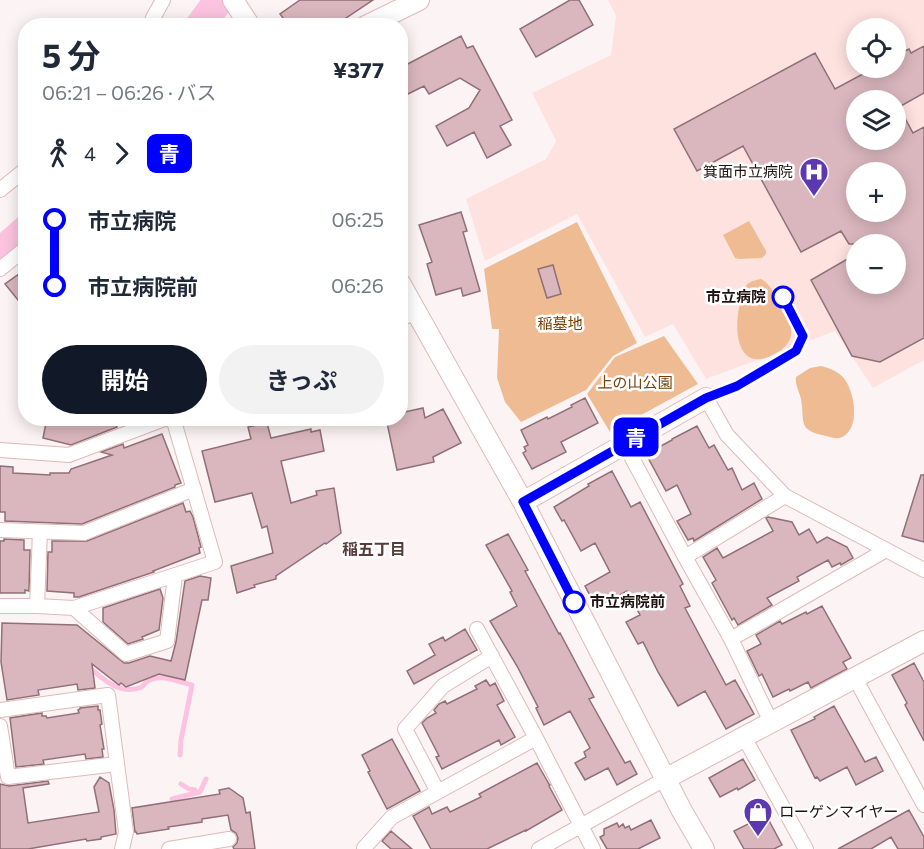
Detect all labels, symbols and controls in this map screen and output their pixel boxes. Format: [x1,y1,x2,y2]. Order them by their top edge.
map controls [846,18,906,294]
button: locate [846,18,906,78]
text: 5 分 [42,34,101,75]
text: ¥377 [333,56,384,83]
text: 06:21 – 06:26 · バス [42,80,216,104]
button: layers [846,90,906,150]
icon: walk [42,137,75,170]
icon: forward [105,137,138,170]
text: 4 [84,141,96,165]
text: 青 [159,141,180,166]
hospital icon: 箕面市立病院 [798,156,830,198]
place label: 箕面市立病院 [703,162,793,180]
button: + [846,162,906,222]
text: 市立病院 [88,207,176,234]
text: 06:25 [332,207,384,231]
button: − [846,234,906,294]
text: 市立病院前 [88,273,198,300]
text: 06:26 [331,273,384,297]
marker: 市立病院 [772,286,794,308]
place label: 市立病院 [706,287,766,305]
park label: 稲墓地 [537,314,583,332]
button: 開始 [42,345,207,414]
button: きっぷ [219,345,384,414]
park label: 上の山公園 [597,373,673,391]
line badge: 青 [616,418,656,456]
text: 青 [626,425,647,450]
district label: 稲五丁目 [342,539,406,558]
marker: 市立病院前 [563,591,585,613]
place label: 市立病院前 [590,592,665,610]
shop icon: ローゲンマイヤー [742,796,774,838]
place label: ローゲンマイヤー [779,802,899,820]

